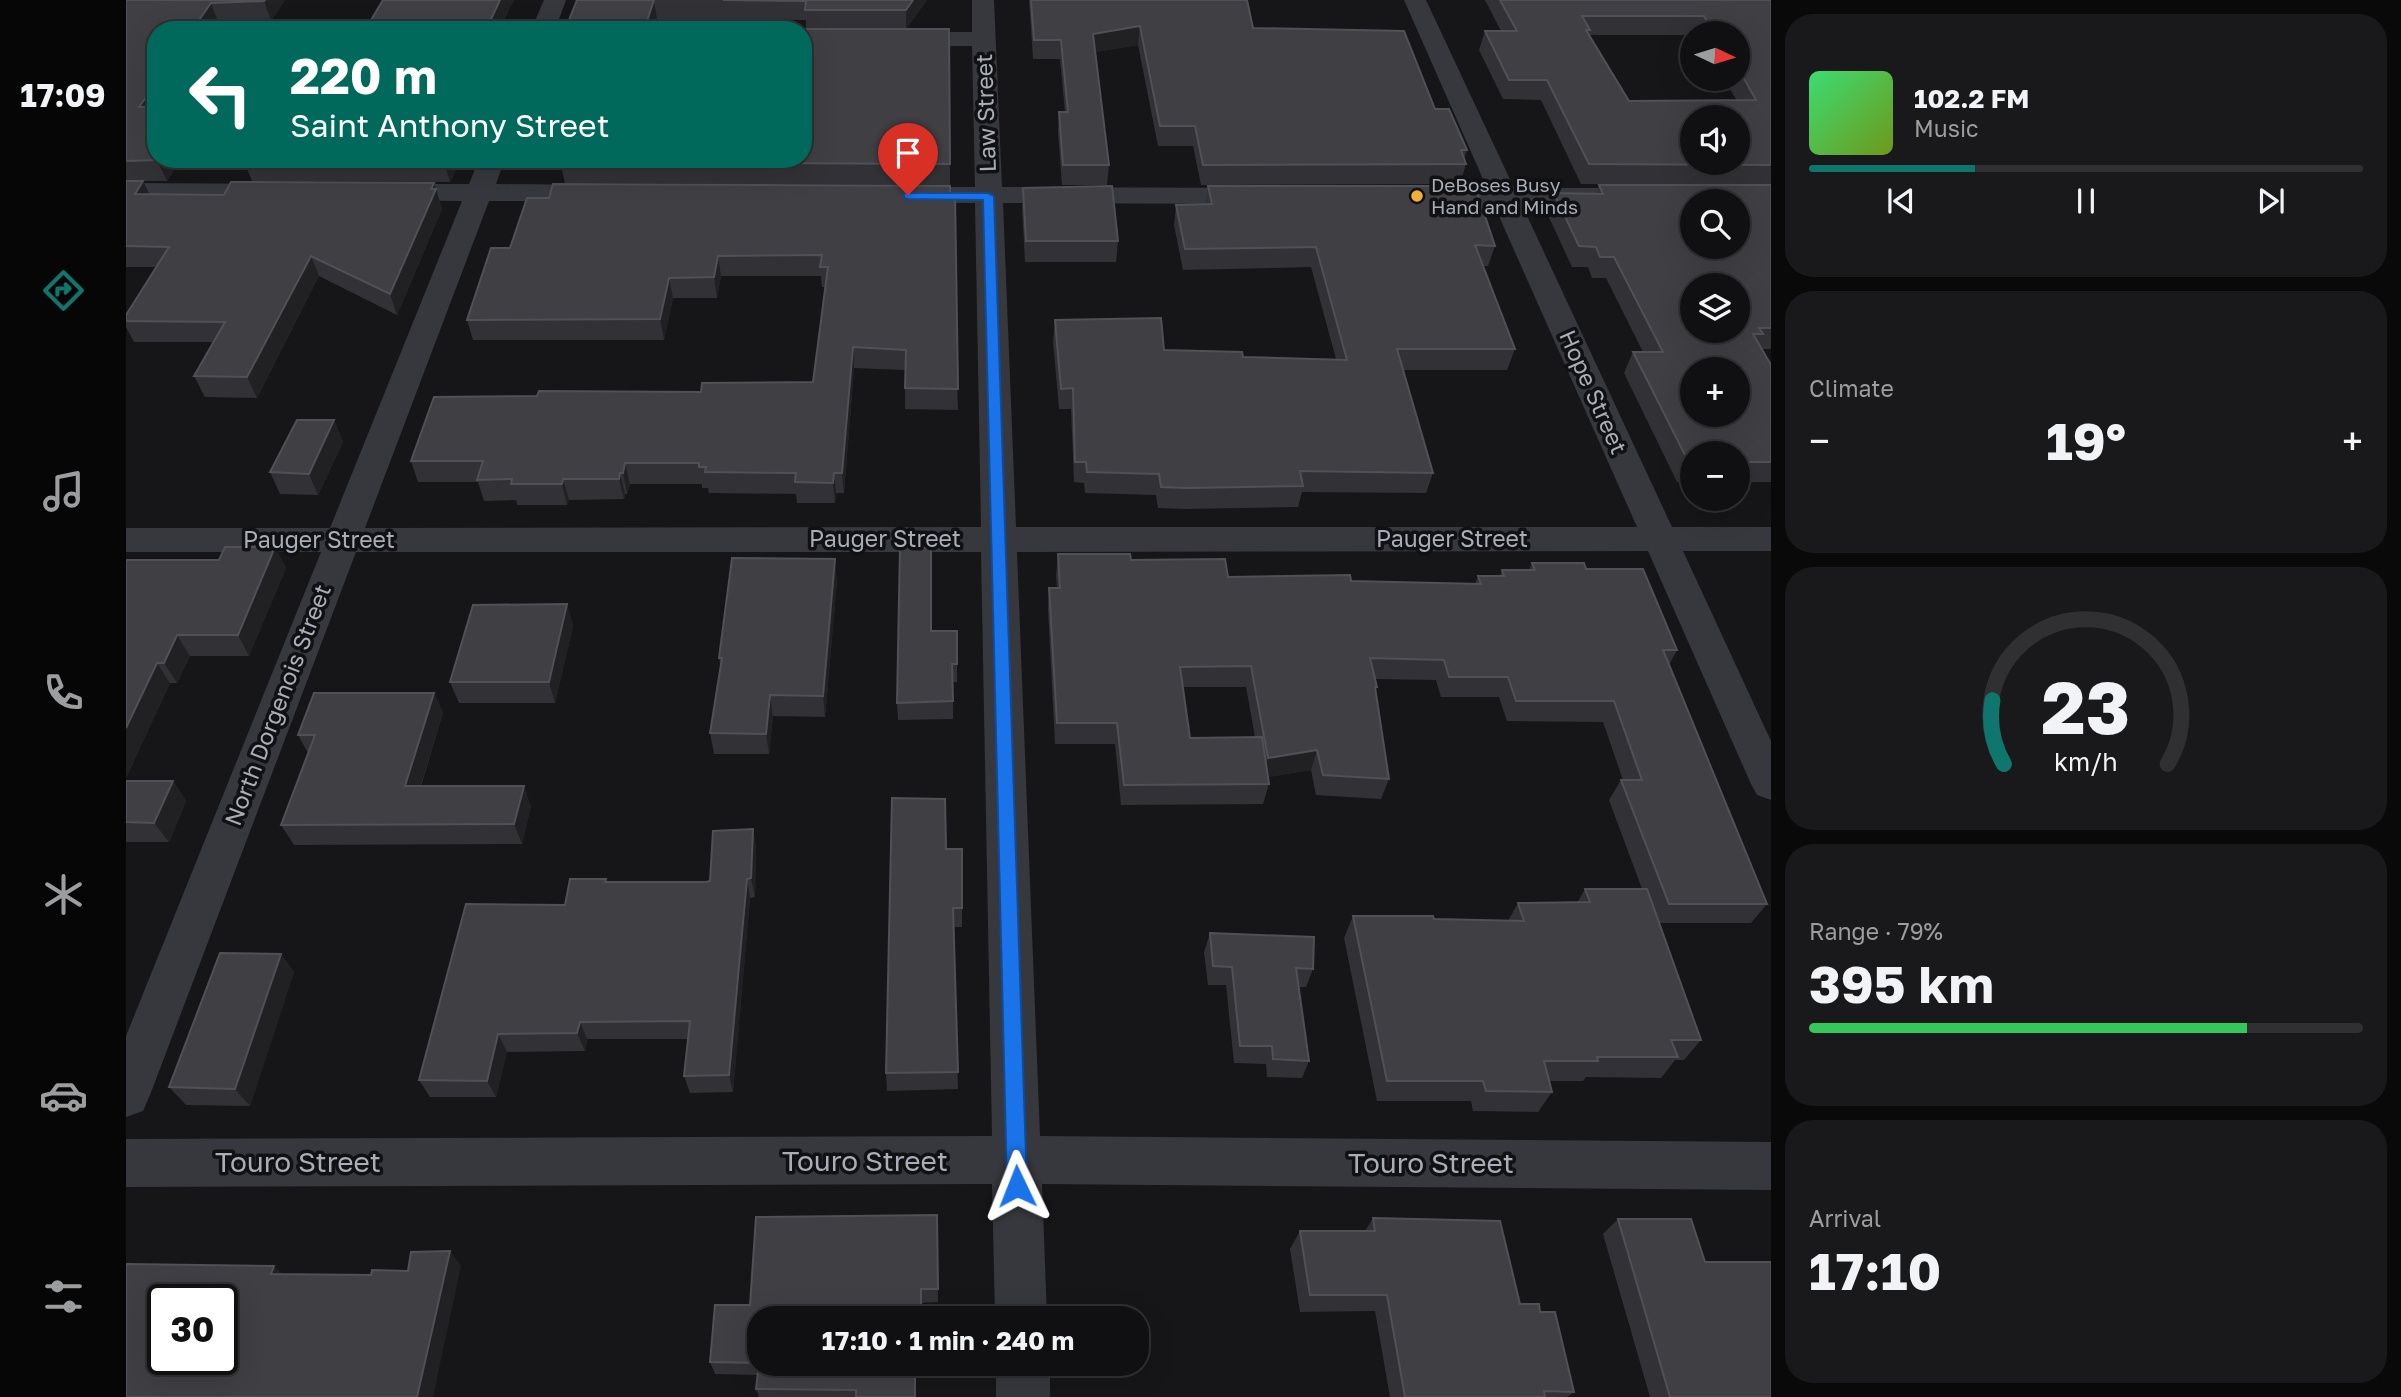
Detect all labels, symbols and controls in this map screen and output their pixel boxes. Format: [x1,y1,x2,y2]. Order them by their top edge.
north arrow [1680,21,1750,91]
map controls [1680,21,1750,511]
text: 220 m [290,46,437,105]
icon: left [175,49,266,140]
street label: Law Street [969,53,1001,173]
text: 17:09 [20,76,106,114]
text: 102.2 FM [1914,83,2029,114]
button: sound [1680,105,1750,175]
text: Saint Anthony Street [290,106,609,144]
text: Music [1914,114,1979,142]
pin [878,123,938,195]
icon: arrive [889,134,927,172]
place label: DeBoses Busy Hand and Minds [1431,173,1578,218]
icon: previous [1882,182,1920,220]
icon: pause [2067,182,2105,220]
icon: next [2252,182,2290,220]
marker: DeBoses Busy Hand and Minds [1409,188,1425,204]
button: search [1680,189,1750,259]
icon: directions [39,266,88,315]
button: layers [1680,273,1750,343]
street label: Hope Street [1554,325,1634,458]
button: + [1680,357,1750,427]
text: Climate [1809,374,1894,402]
text: 19° [2046,409,2126,471]
text: − [1809,418,1830,463]
text: + [2342,418,2363,463]
button: − [1680,441,1750,511]
icon: music [39,467,88,516]
street label: Pauger Street [809,524,961,552]
street label: Pauger Street [1376,524,1528,552]
street label: Pauger Street [243,525,395,553]
street label: North Dorgenois Street [218,580,336,829]
text: 23 [2042,664,2130,751]
icon: phone [39,668,88,717]
text: km/h [2054,746,2118,777]
icon: climate [39,870,88,919]
text: Range · 79% [1809,917,1943,945]
text: 395 km [1809,952,1994,1014]
icon: car [39,1071,88,1120]
street label: Touro Street [782,1144,948,1177]
street label: Touro Street [215,1145,381,1178]
street label: Touro Street [1348,1146,1514,1179]
position arrow [980,1149,1054,1223]
text: Arrival [1809,1204,1881,1232]
text: 17:10 [1809,1239,1941,1301]
icon: filters [39,1272,88,1321]
speed limit sign: 30 [147,1284,238,1375]
text: 17:10 · 1 min · 240 m [822,1325,1074,1356]

